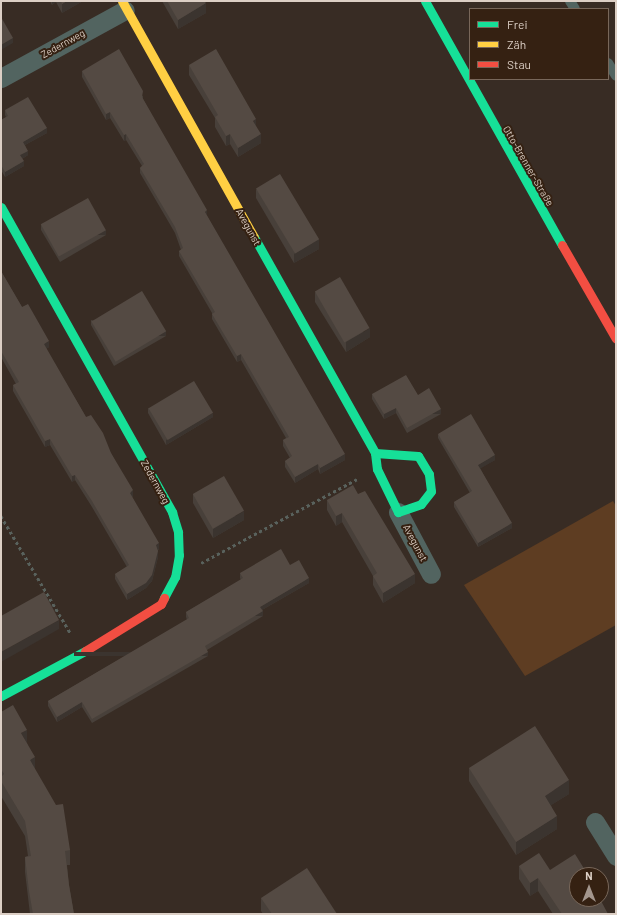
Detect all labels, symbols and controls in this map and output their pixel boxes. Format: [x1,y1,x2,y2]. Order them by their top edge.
legend [469,8,609,80]
text: Frei [507,17,527,31]
street label: Zedernweg [39,27,87,61]
text: Zäh [507,37,526,51]
text: Stau [507,57,531,71]
street label: Otto-Brenner-Straße [500,124,556,208]
street label: Avegunst [233,206,263,248]
street label: Zedernweg [138,458,172,506]
street label: Avegunst [400,522,430,564]
north arrow [569,867,609,907]
text: N [585,869,593,882]

